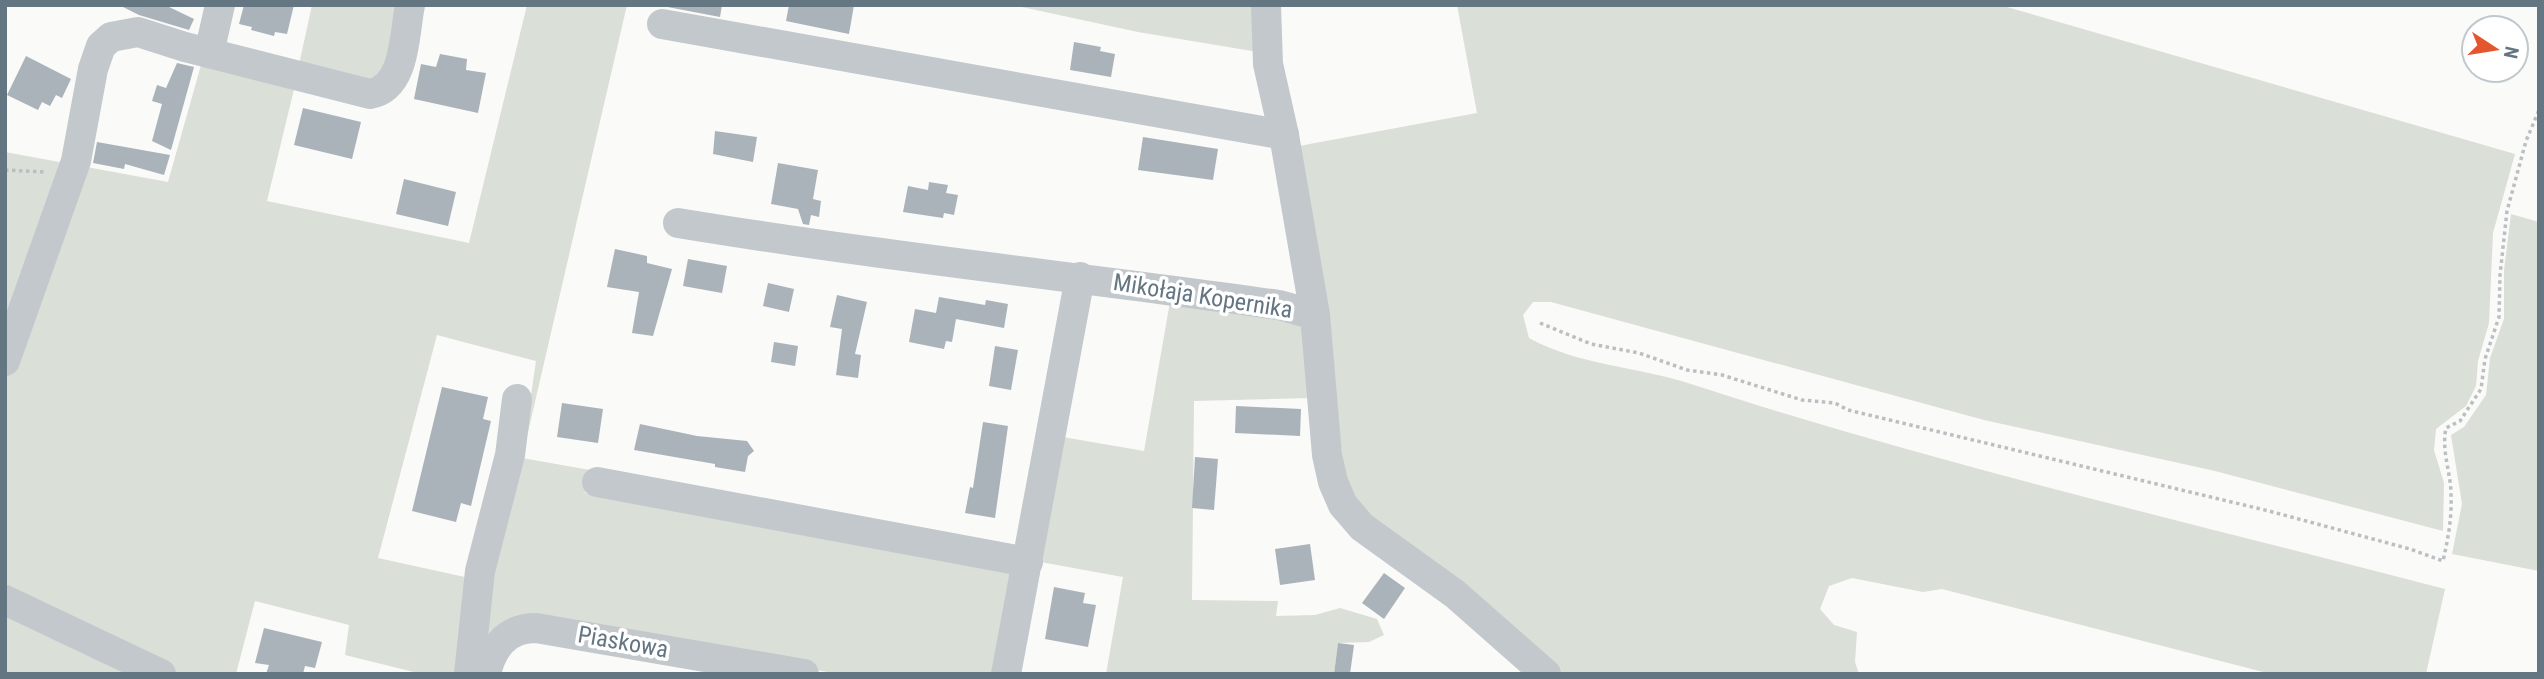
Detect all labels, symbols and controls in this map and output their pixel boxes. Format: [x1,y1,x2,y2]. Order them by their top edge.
north arrow [2460,14,2530,84]
text: N [2499,44,2524,61]
street label: Mikołaja Kopernika [1111,268,1295,324]
street label: Piaskowa [576,620,670,664]

